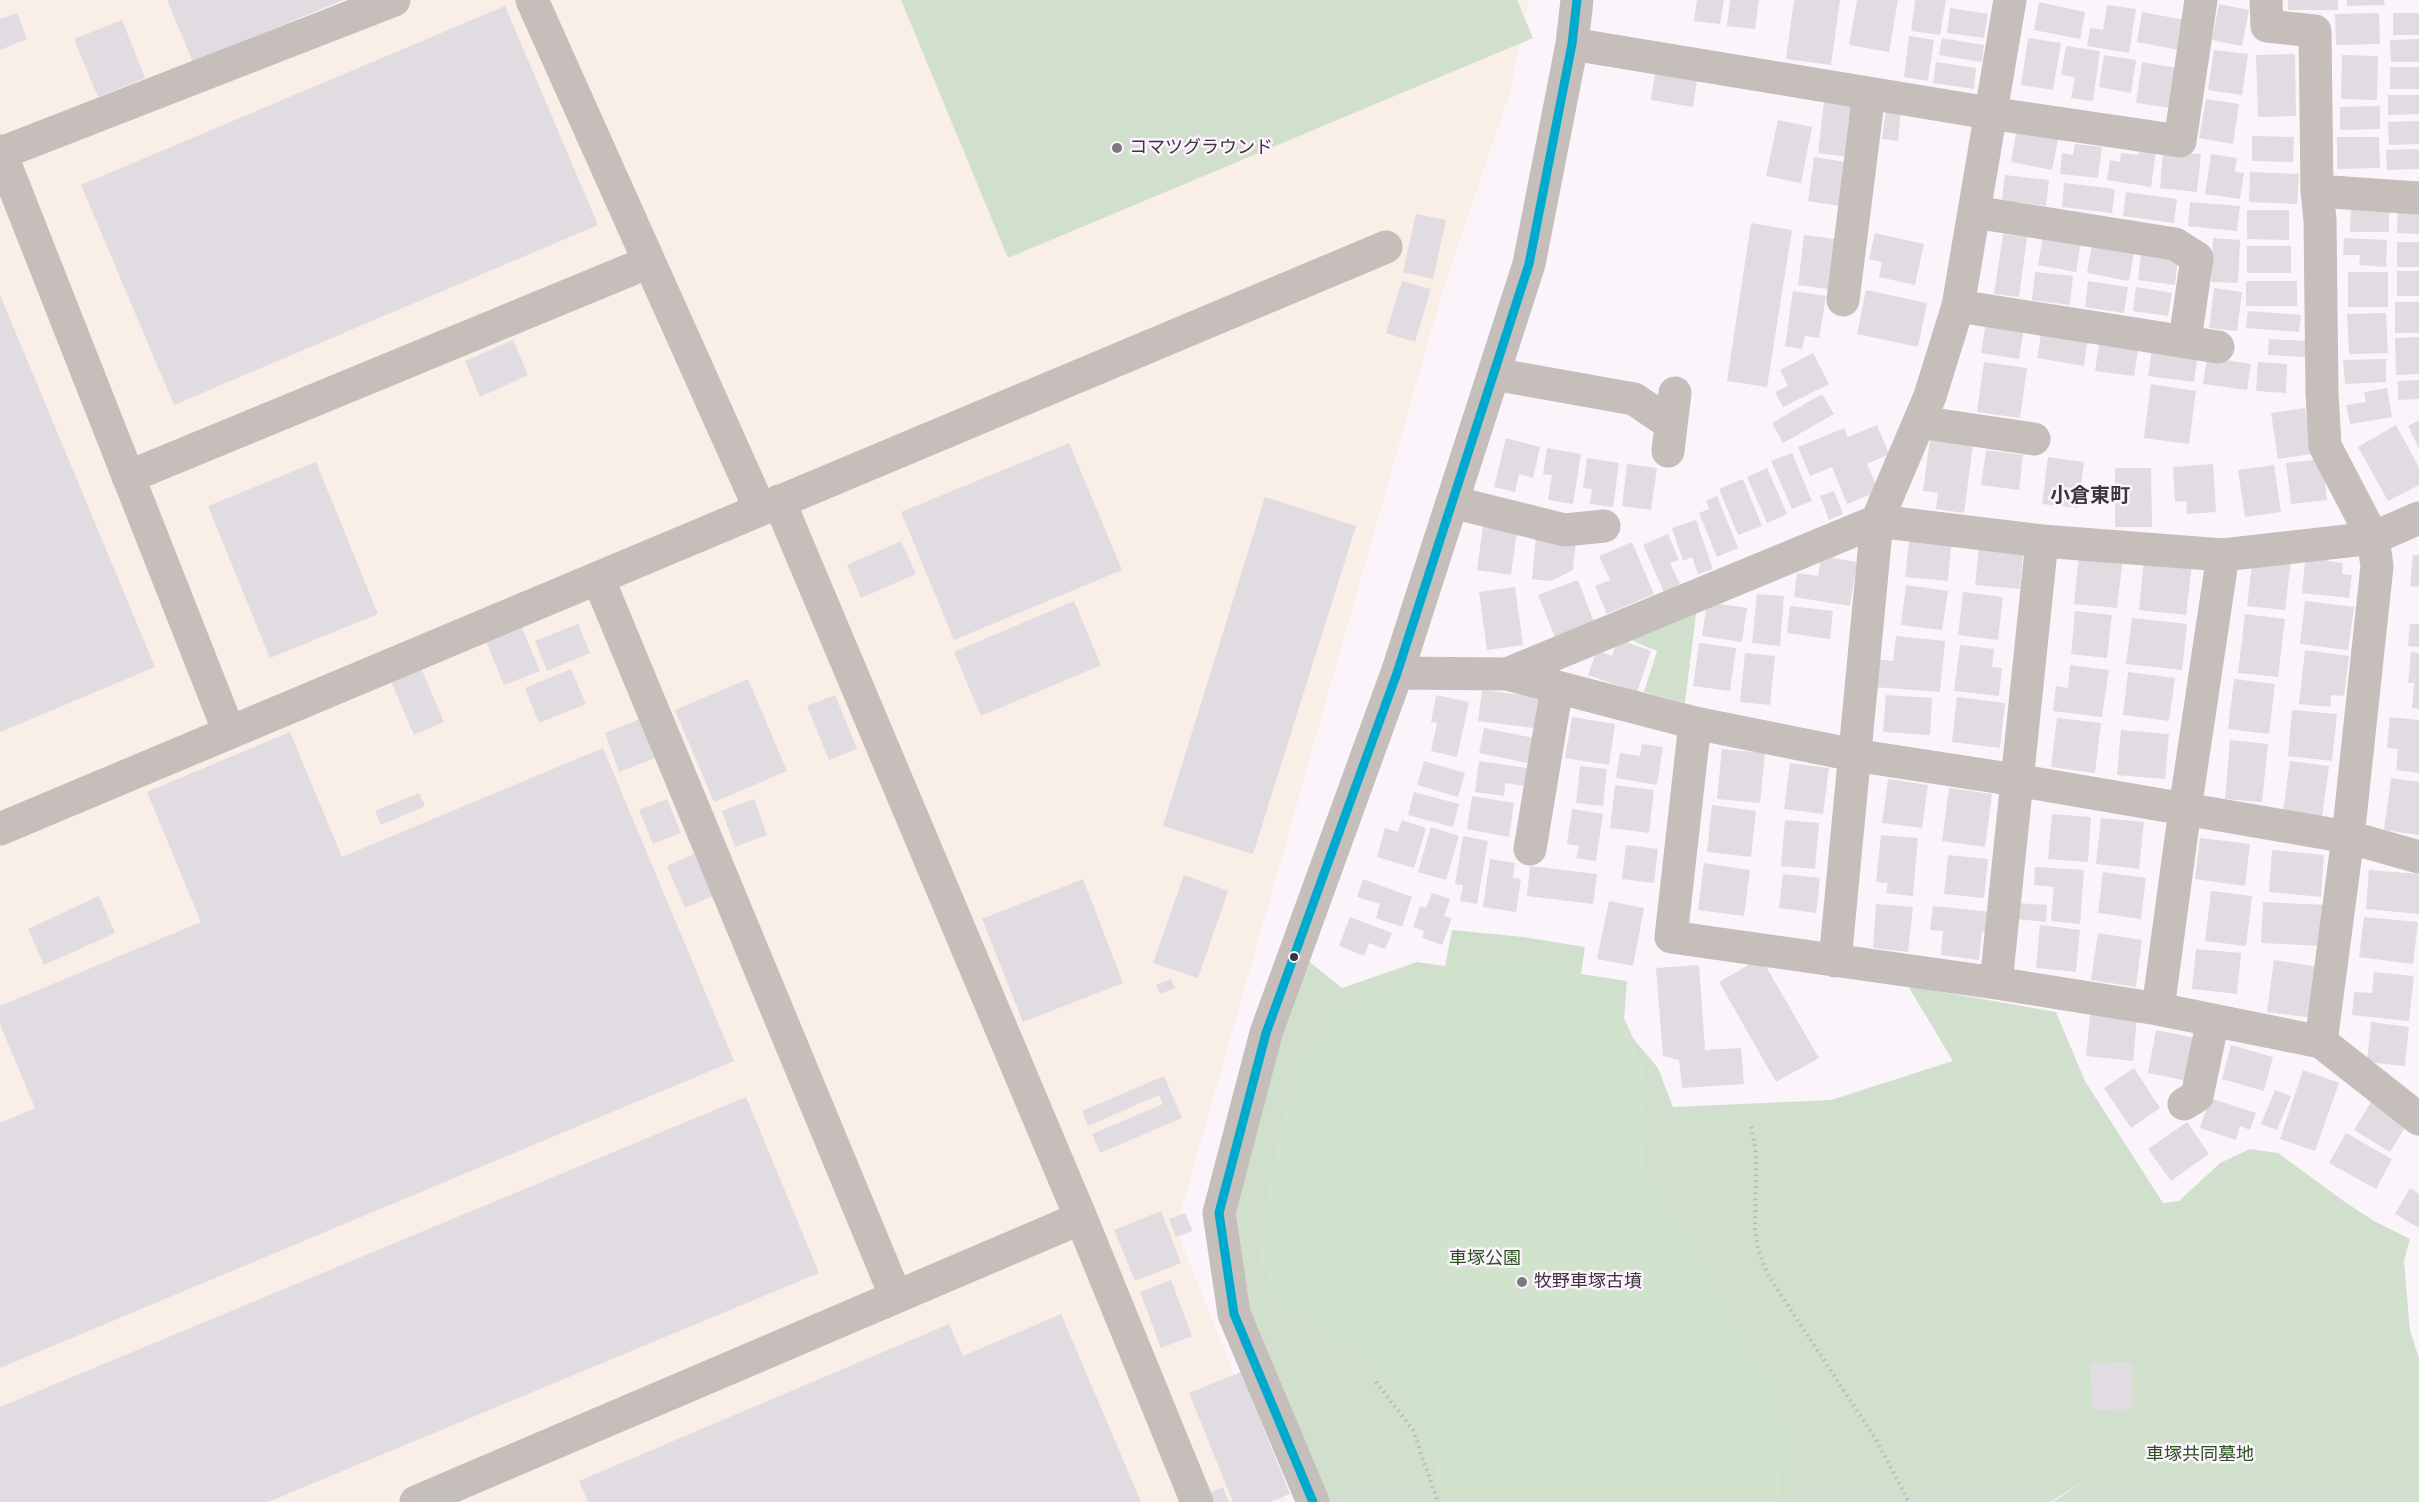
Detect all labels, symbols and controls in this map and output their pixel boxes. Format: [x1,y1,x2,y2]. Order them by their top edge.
place label: コマツグラウンド [1129,137,1273,159]
marker: コマツグラウンド [1110,141,1124,155]
district label: 小倉東町 [2050,484,2130,508]
unlabelled marker [1288,951,1300,963]
park label: 車塚公園 [1449,1248,1521,1270]
place label: 牧野車塚古墳 [1534,1271,1642,1293]
marker: 牧野車塚古墳 [1515,1275,1529,1289]
park label: 車塚共同墓地 [2146,1444,2254,1466]

